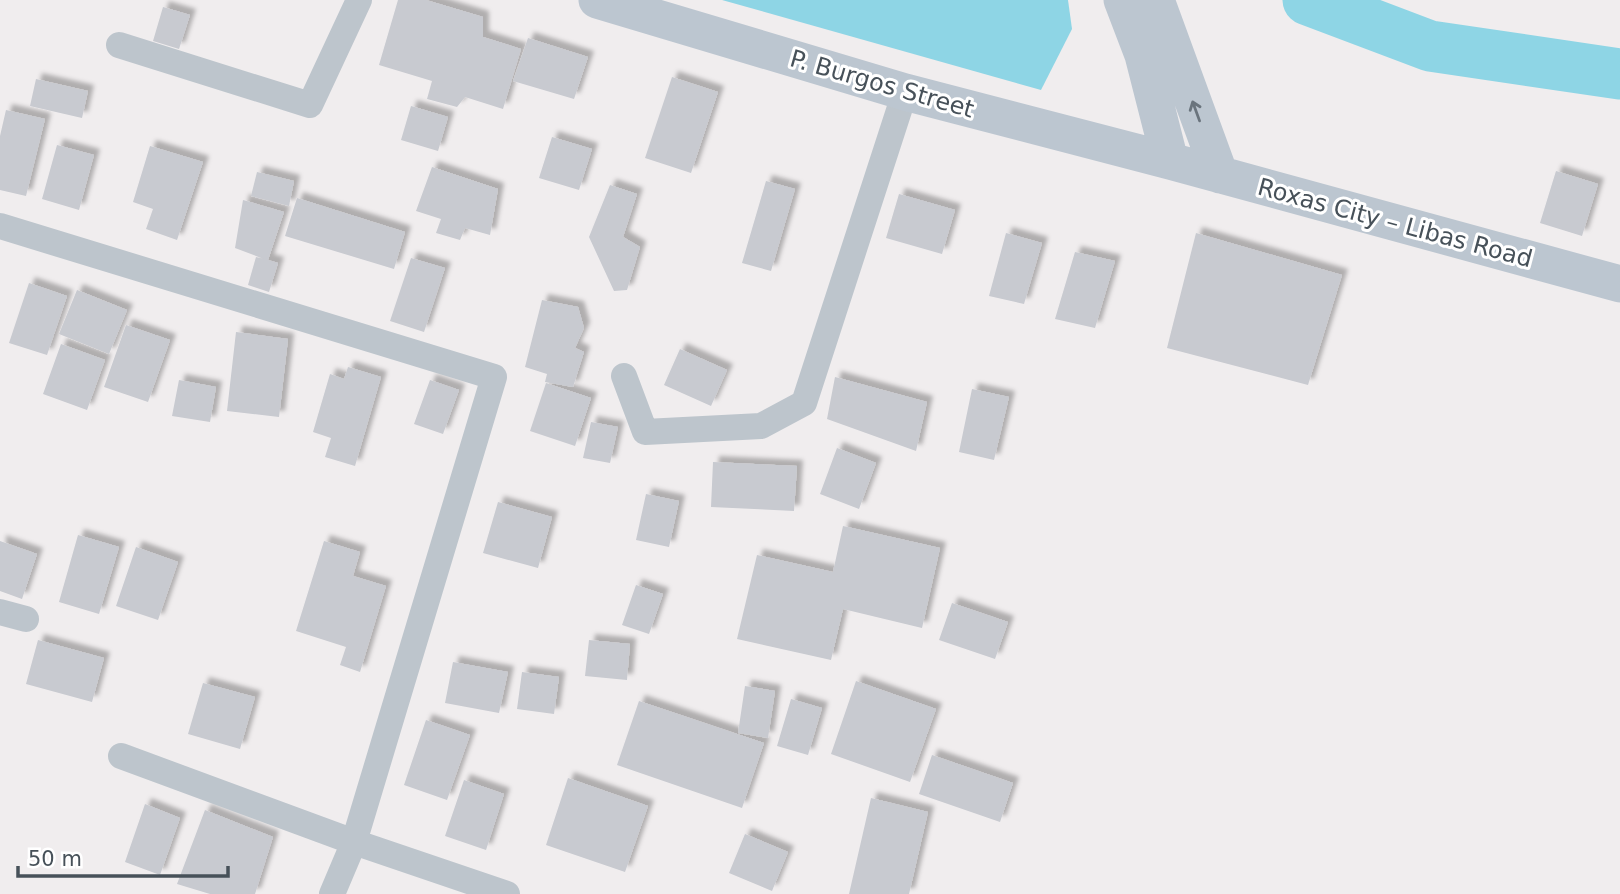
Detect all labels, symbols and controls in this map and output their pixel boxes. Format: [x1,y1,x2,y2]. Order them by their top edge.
street label: P. Burgos Street [787,44,977,124]
one-way arrow [1189,100,1201,122]
street label: Roxas City – Libas Road [1255,173,1535,273]
scale bar [18,834,228,878]
text: 50 m [28,847,82,871]

